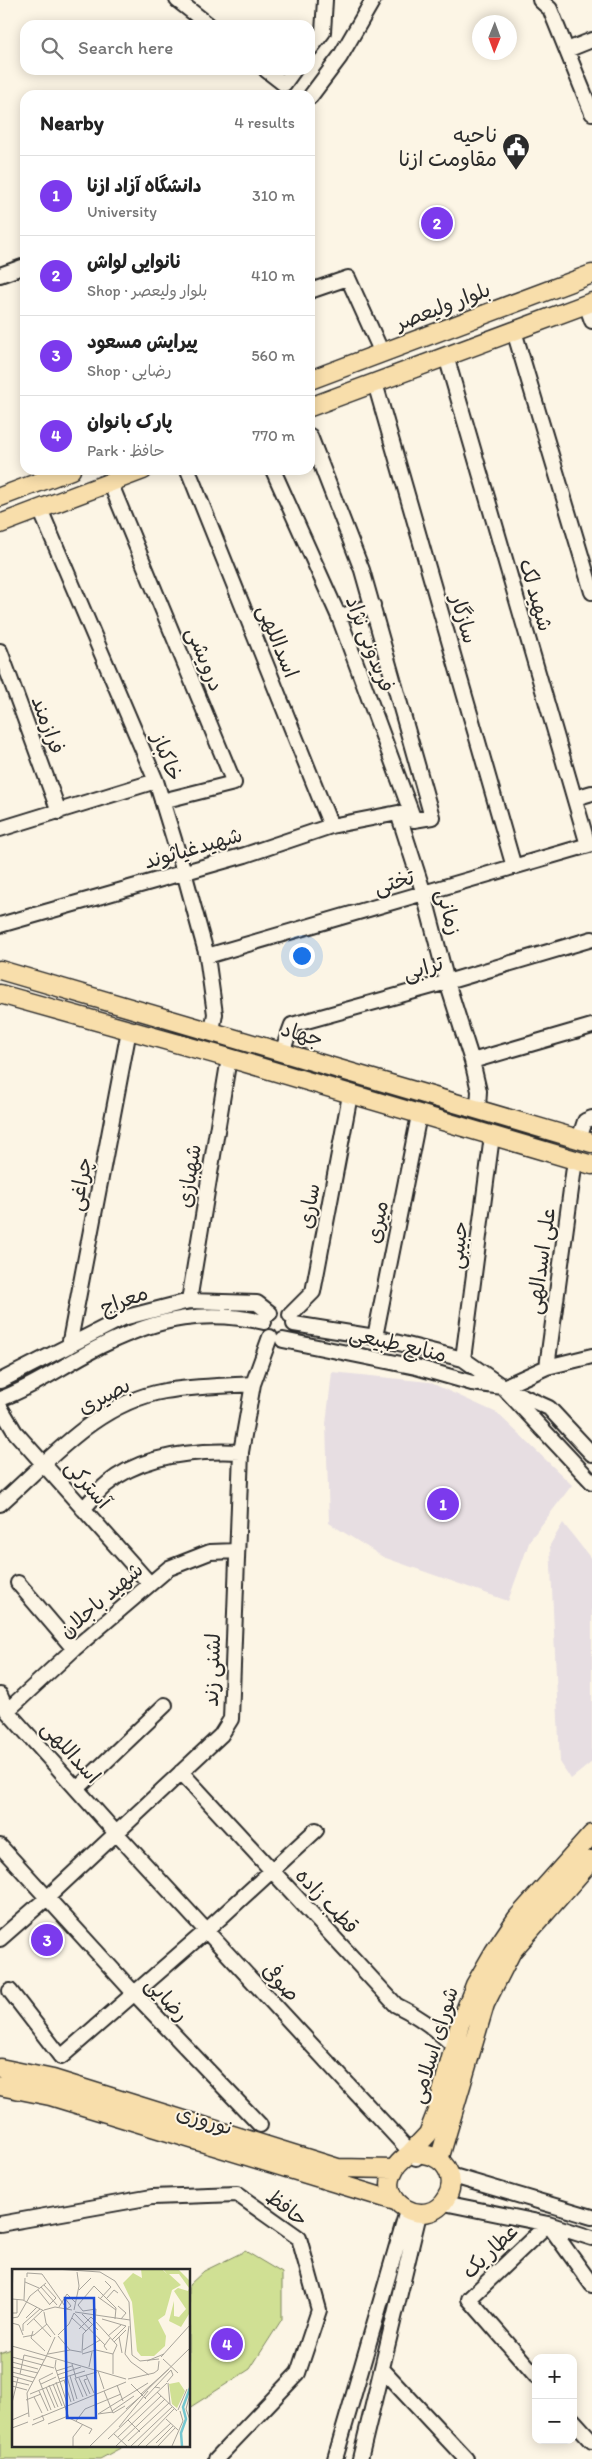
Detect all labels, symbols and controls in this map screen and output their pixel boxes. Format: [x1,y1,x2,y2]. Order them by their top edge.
north arrow [472,15,517,60]
search box [20,20,315,75]
icon: search [38,34,66,62]
text: Search here [78,36,173,59]
text: Nearby [40,110,104,135]
text: 4 results [234,113,295,132]
place label: ناحیه مقاومت ازنا [398,122,497,171]
public building icon: ناحیه مقاومت ازنا [501,132,531,171]
text: دانشگاه آزاد ازنا [87,174,202,197]
text: 1 [52,186,60,205]
text: 310 m [252,186,295,205]
text: University [87,202,157,221]
pin: 2 [421,204,453,242]
text: نانوایی لواش [87,250,182,273]
text: 2 [52,266,60,285]
text: 410 m [251,266,295,285]
street label: بلوار ولیعصر [390,276,494,337]
text: Shop · بلوار ولیعصر [87,281,207,300]
text: پیرایش مسعود [87,330,198,353]
text: 3 [52,346,60,365]
text: 560 m [251,346,295,365]
text: Shop · رضایی [87,361,172,380]
text: پارک بانوان [87,410,172,433]
text: 4 [51,426,61,445]
text: 770 m [252,426,295,445]
text: Park · حافظ [87,441,165,460]
street label: شهید لک [514,556,559,634]
street label: سازگار [445,589,483,646]
street label: فریدونی نژاد [339,592,400,696]
street label: اسداللهی [251,601,304,682]
street label: درویشی [179,623,230,695]
street label: فرازمند [26,692,70,757]
street label: خاکباز [145,727,188,785]
street label: شهید‌غیاثوند [141,822,245,874]
street label: تختی [371,864,418,901]
street label: زمانی [429,886,468,938]
your location [289,943,315,969]
street label: ترابی [400,950,447,987]
street label: جهاد [278,1016,326,1051]
street label: شهبازی [171,1142,207,1210]
street label: چراغی [62,1155,99,1213]
street label: ساری [292,1181,325,1231]
street label: میری [360,1198,393,1245]
street label: علی اسدالهی [521,1206,562,1316]
street label: حبیبی [442,1220,475,1271]
street label: معراج [96,1279,152,1322]
street label: منابع طبیعی [346,1320,449,1370]
street label: بصیری [73,1372,135,1420]
street label: آسترکی [59,1454,117,1515]
pin: 1 [427,1485,459,1523]
street label: شهید باجلان [54,1556,148,1644]
street label: لشنی زند [198,1633,227,1707]
street label: اسداللهی [35,1715,106,1790]
street label: قطب زاده [290,1863,364,1939]
pin: 3 [31,1921,63,1959]
street label: صوفی [257,1956,306,2007]
street label: رضایی [139,1971,194,2028]
street label: شورای اسلامی [404,1983,465,2107]
street label: نوروزی [173,2099,237,2141]
street label: حافظ [261,2184,313,2232]
street label: عطار یک [456,2218,523,2283]
inset map [12,2269,190,2446]
pin: 4 [211,2325,243,2363]
map controls [532,2354,577,2444]
button: + [532,2354,577,2399]
button: − [532,2399,577,2444]

